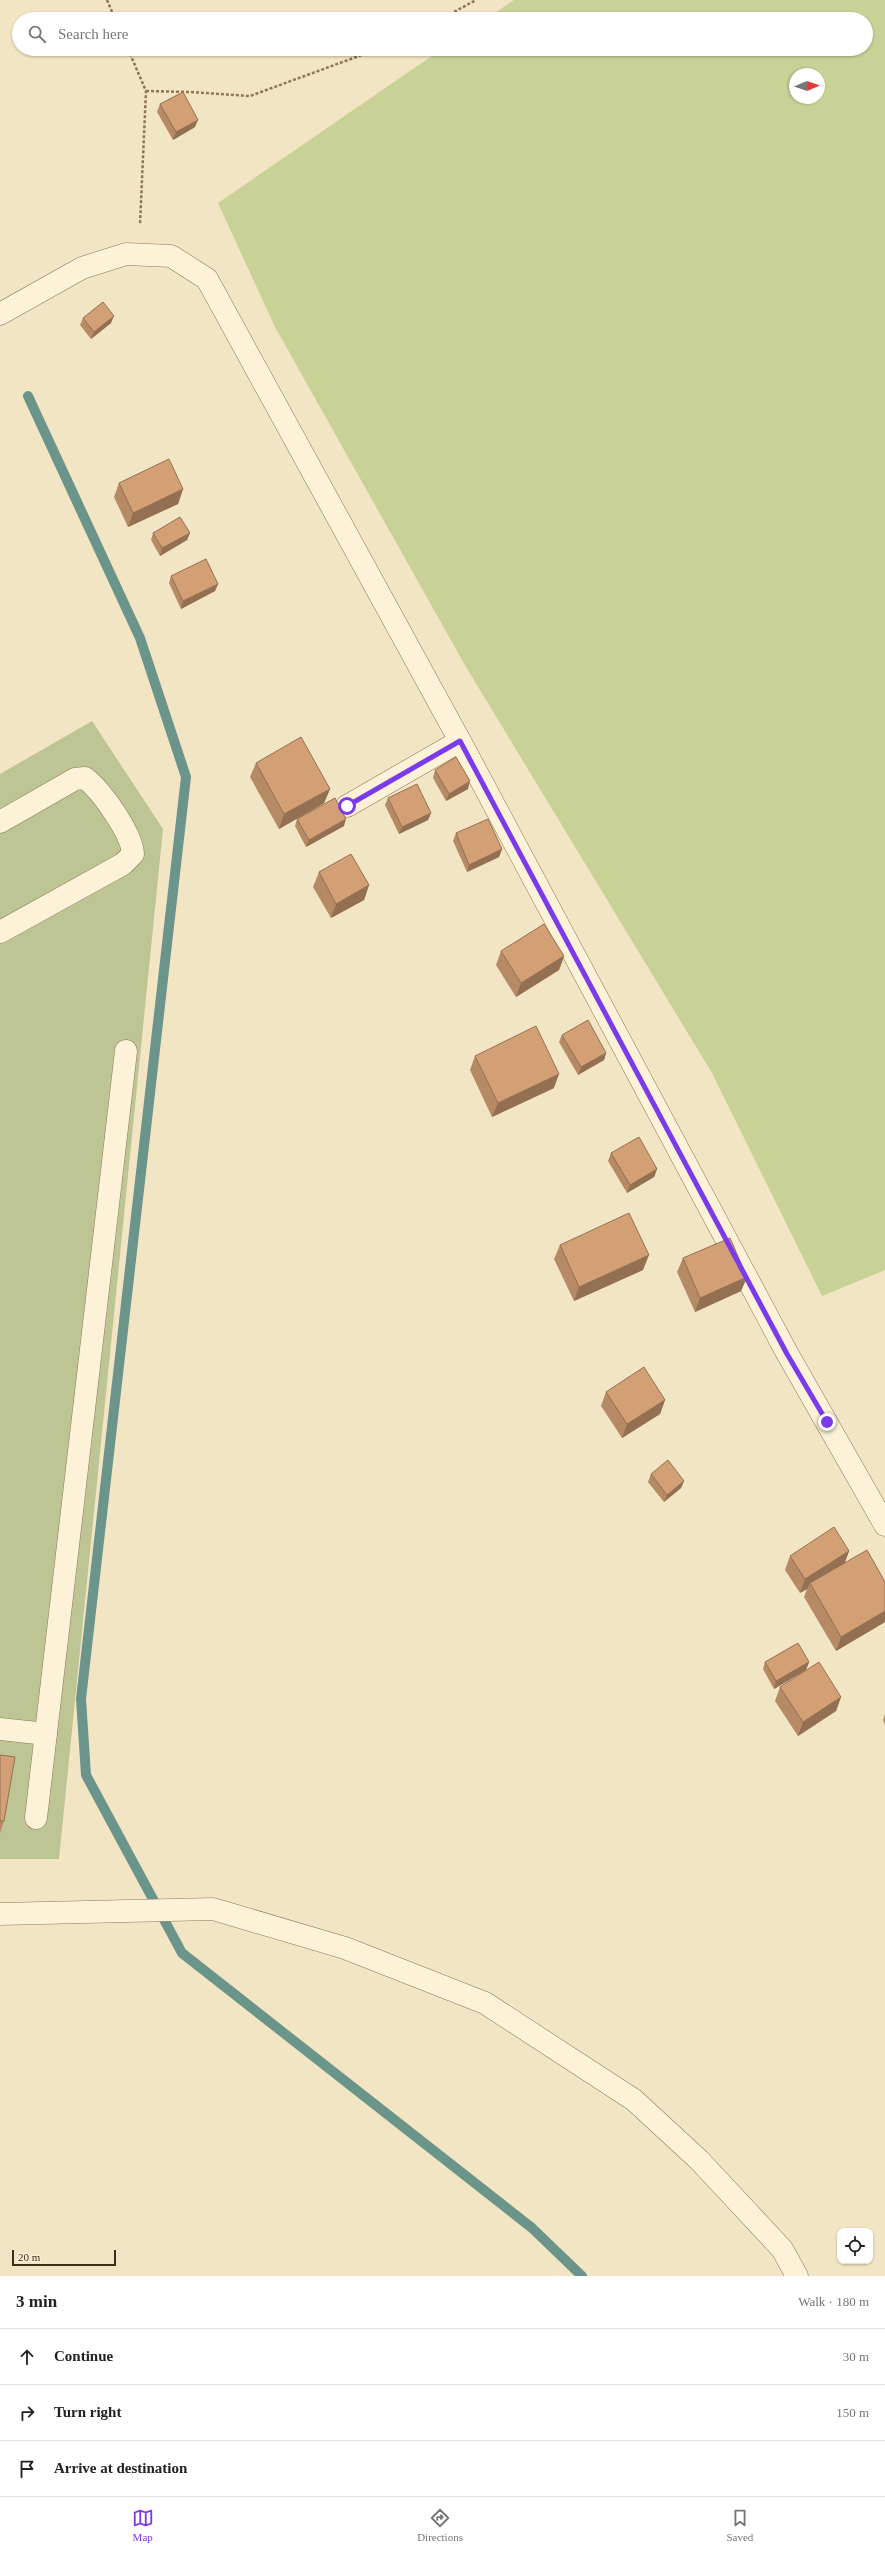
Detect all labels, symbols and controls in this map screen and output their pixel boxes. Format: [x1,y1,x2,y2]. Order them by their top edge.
search box [12,12,873,56]
icon: search [26,23,48,45]
text: Search here [58,26,128,42]
north arrow [789,68,825,104]
route start [338,797,356,815]
route end [818,1413,836,1431]
map controls [837,2228,873,2264]
button: locate [837,2228,873,2264]
scale bar [12,2248,116,2267]
text: 20 m [18,2251,40,2263]
text: 3 min [16,2292,57,2311]
text: Walk · 180 m [798,2294,869,2309]
icon: ahead [16,2346,38,2368]
text: Continue [54,2348,113,2364]
text: 30 m [843,2349,869,2364]
icon: right [16,2402,38,2424]
text: Turn right [54,2404,121,2420]
text: 150 m [836,2405,869,2420]
icon: arrive [16,2458,38,2480]
text: Arrive at destination [54,2460,187,2476]
tab: Map [132,2507,154,2543]
tab: Directions [417,2507,463,2543]
tab: Saved [726,2507,753,2543]

